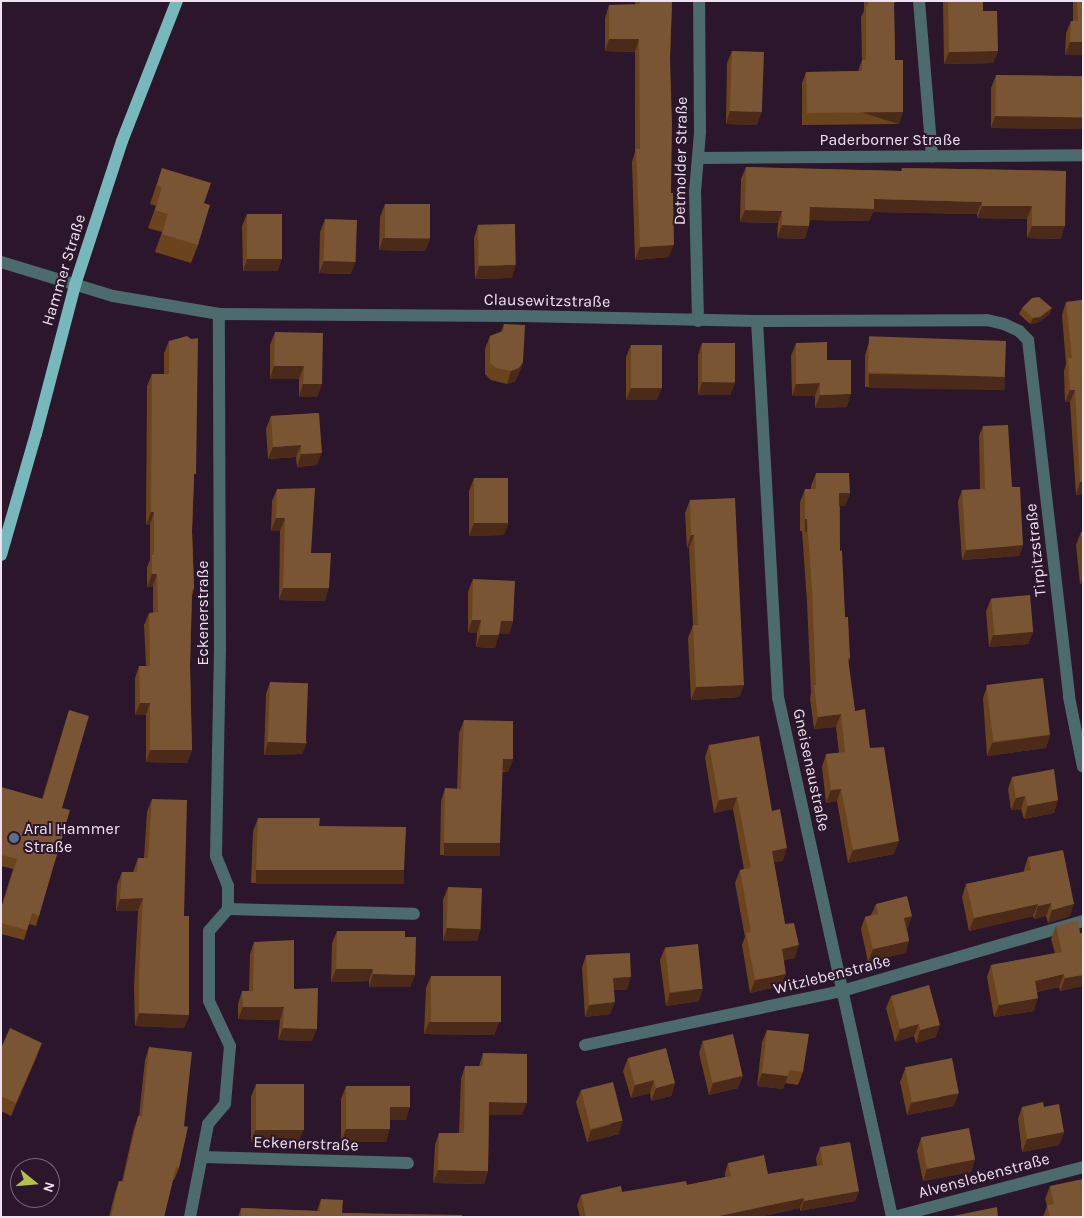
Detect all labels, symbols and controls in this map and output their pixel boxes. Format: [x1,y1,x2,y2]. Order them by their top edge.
street label: Detmolder Straße [670,97,692,225]
street label: Paderborner Straße [820,130,960,150]
street label: Hammer Straße [38,212,90,328]
street label: Clausewitzstraße [484,290,610,312]
street label: Tirpitzstraße [1022,503,1050,597]
street label: Eckenerstraße [193,560,213,666]
street label: Gneisenaustraße [789,707,833,833]
place label: Aral Hammer Straße [24,819,120,857]
marker: Aral Hammer Straße [8,832,20,844]
street label: Witzlebenstraße [772,951,892,999]
street label: Eckenerstraße [253,1133,359,1155]
street label: Alvenslebenstraße [916,1149,1052,1203]
north arrow [10,1158,60,1208]
text: N [39,1180,58,1195]

